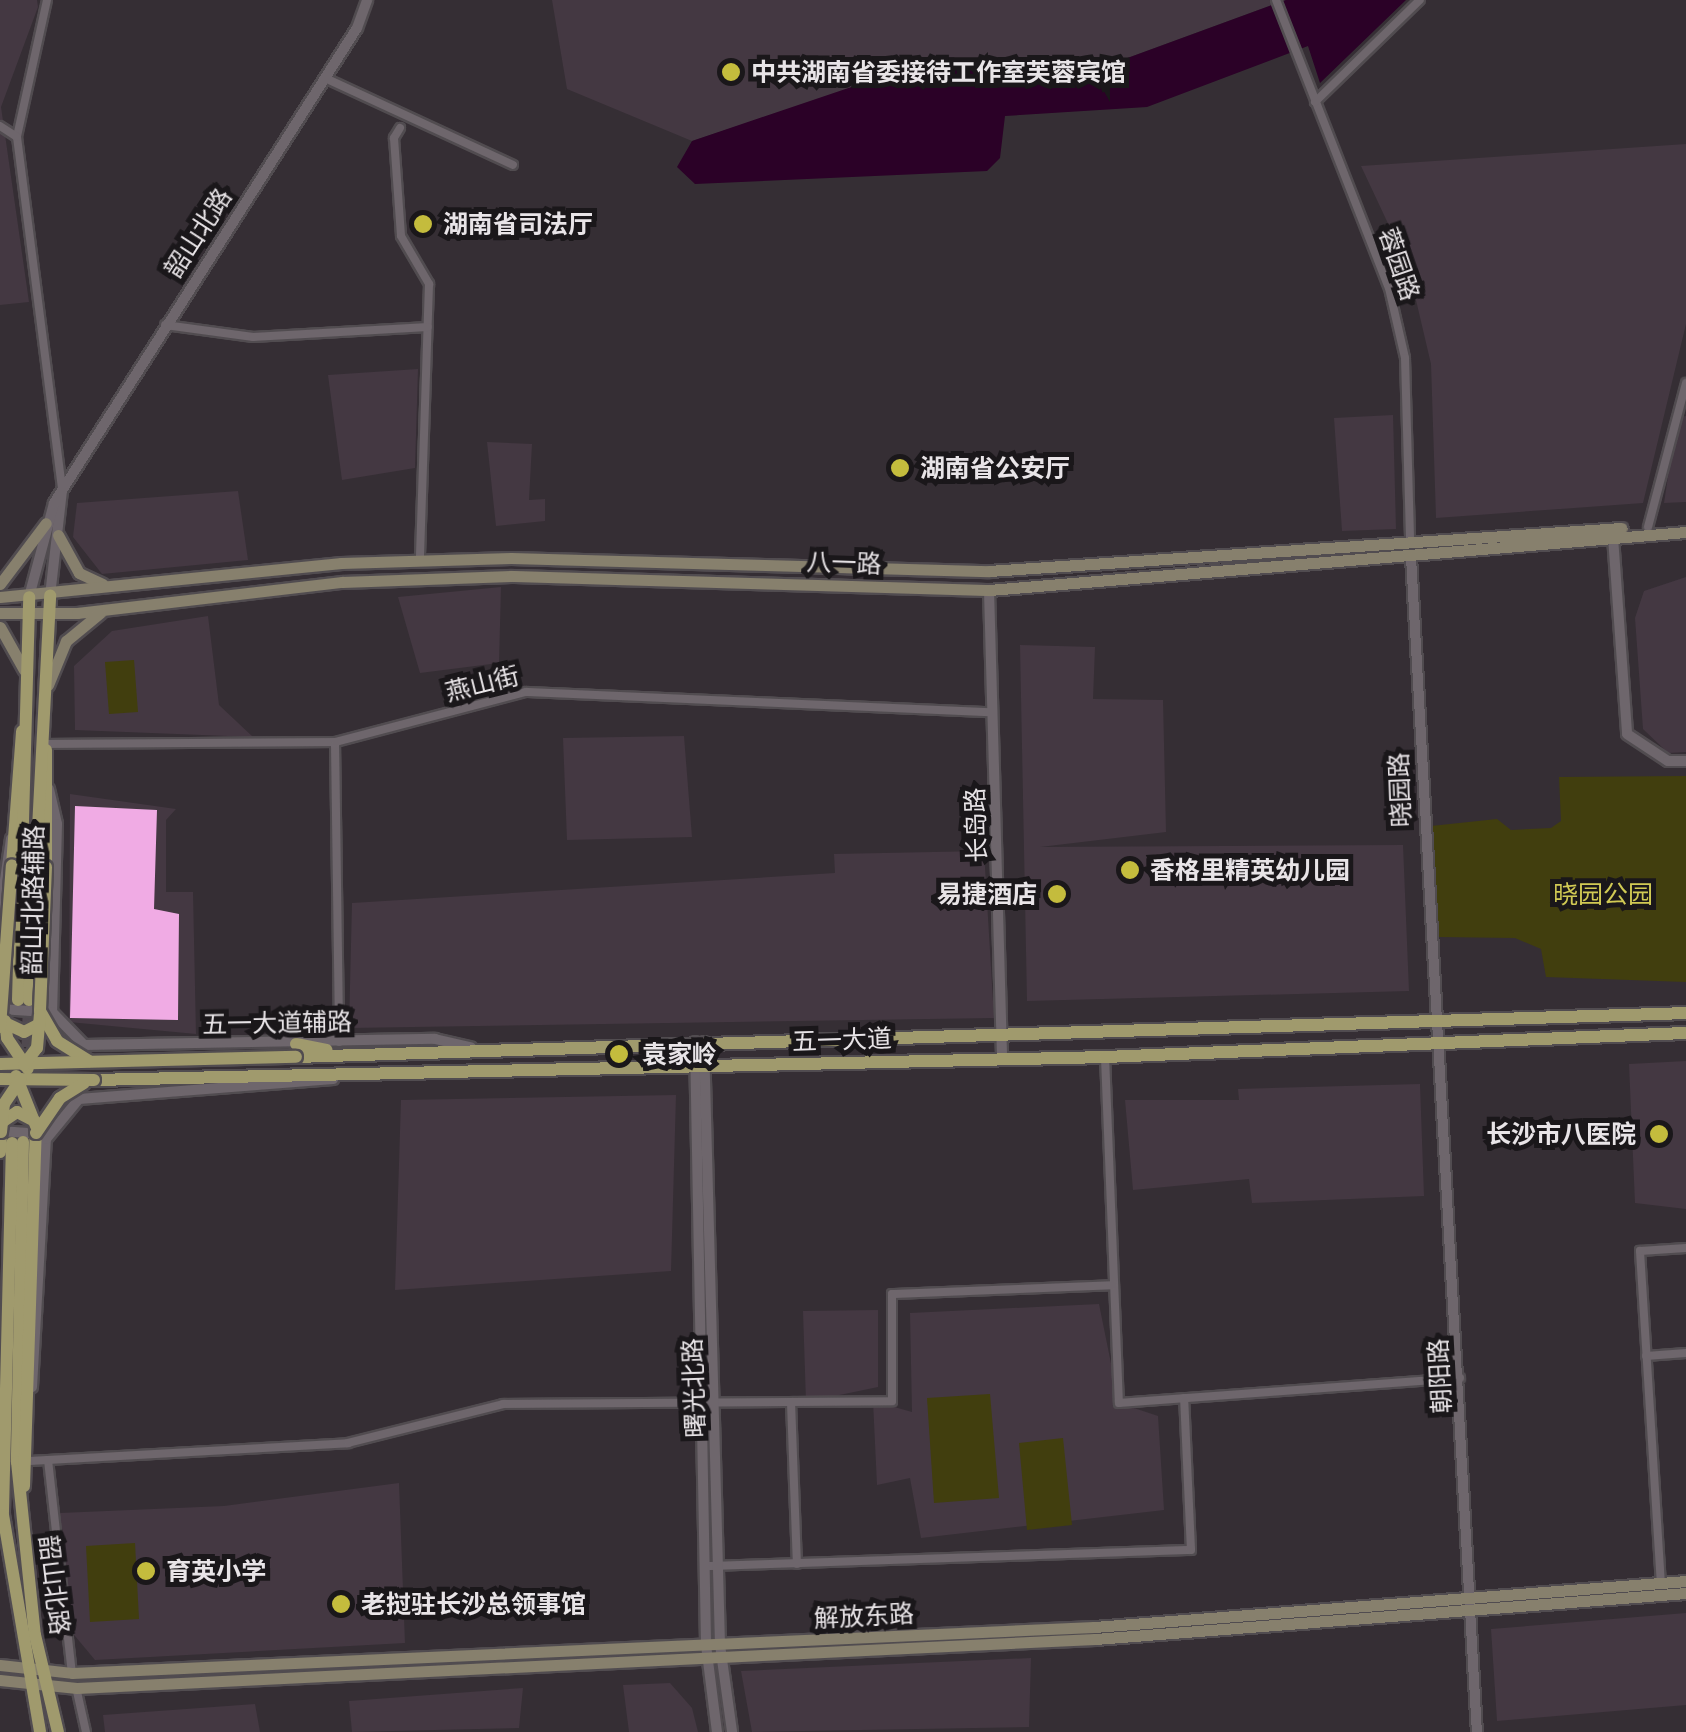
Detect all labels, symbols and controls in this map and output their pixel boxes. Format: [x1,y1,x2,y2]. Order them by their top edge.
place label: 中共湖南省委接待工作室芙蓉宾馆 [751,57,1126,87]
marker: 中共湖南省委接待工作室芙蓉宾馆 [720,61,742,83]
street label: 韶山北路 [158,183,238,283]
place label: 湖南省司法厅 [443,209,593,239]
marker: 湖南省司法厅 [412,213,434,235]
street label: 蓉园路 [1373,224,1425,304]
place label: 湖南省公安厅 [920,453,1070,483]
marker: 湖南省公安厅 [889,457,911,479]
street label: 八一路 [806,547,882,579]
street label: 燕山街 [442,660,522,708]
street label: 晓园路 [1384,752,1416,828]
street label: 长岛路 [960,787,992,863]
street label: 韶山北路辅路 [17,825,49,975]
place label: 香格里精英幼儿园 [1150,855,1350,885]
marker: 香格里精英幼儿园 [1119,859,1141,881]
place label: 易捷酒店 [937,879,1037,909]
park label: 晓园公园 [1553,879,1653,909]
marker: 易捷酒店 [1046,883,1068,905]
street label: 五一大道辅路 [202,1007,352,1039]
street label: 五一大道 [792,1023,892,1057]
place label: 袁家岭 [642,1039,717,1069]
marker: 袁家岭 [606,1041,632,1067]
place label: 长沙市八医院 [1486,1119,1636,1149]
marker: 长沙市八医院 [1646,1121,1672,1147]
street label: 曙光北路 [677,1338,711,1438]
street label: 朝阳路 [1423,1338,1457,1414]
street label: 韶山北路 [33,1534,75,1636]
place label: 育英小学 [166,1556,266,1586]
marker: 育英小学 [135,1560,157,1582]
place label: 老挝驻长沙总领事馆 [361,1589,586,1619]
marker: 老挝驻长沙总领事馆 [330,1593,352,1615]
street label: 解放东路 [813,1598,915,1634]

